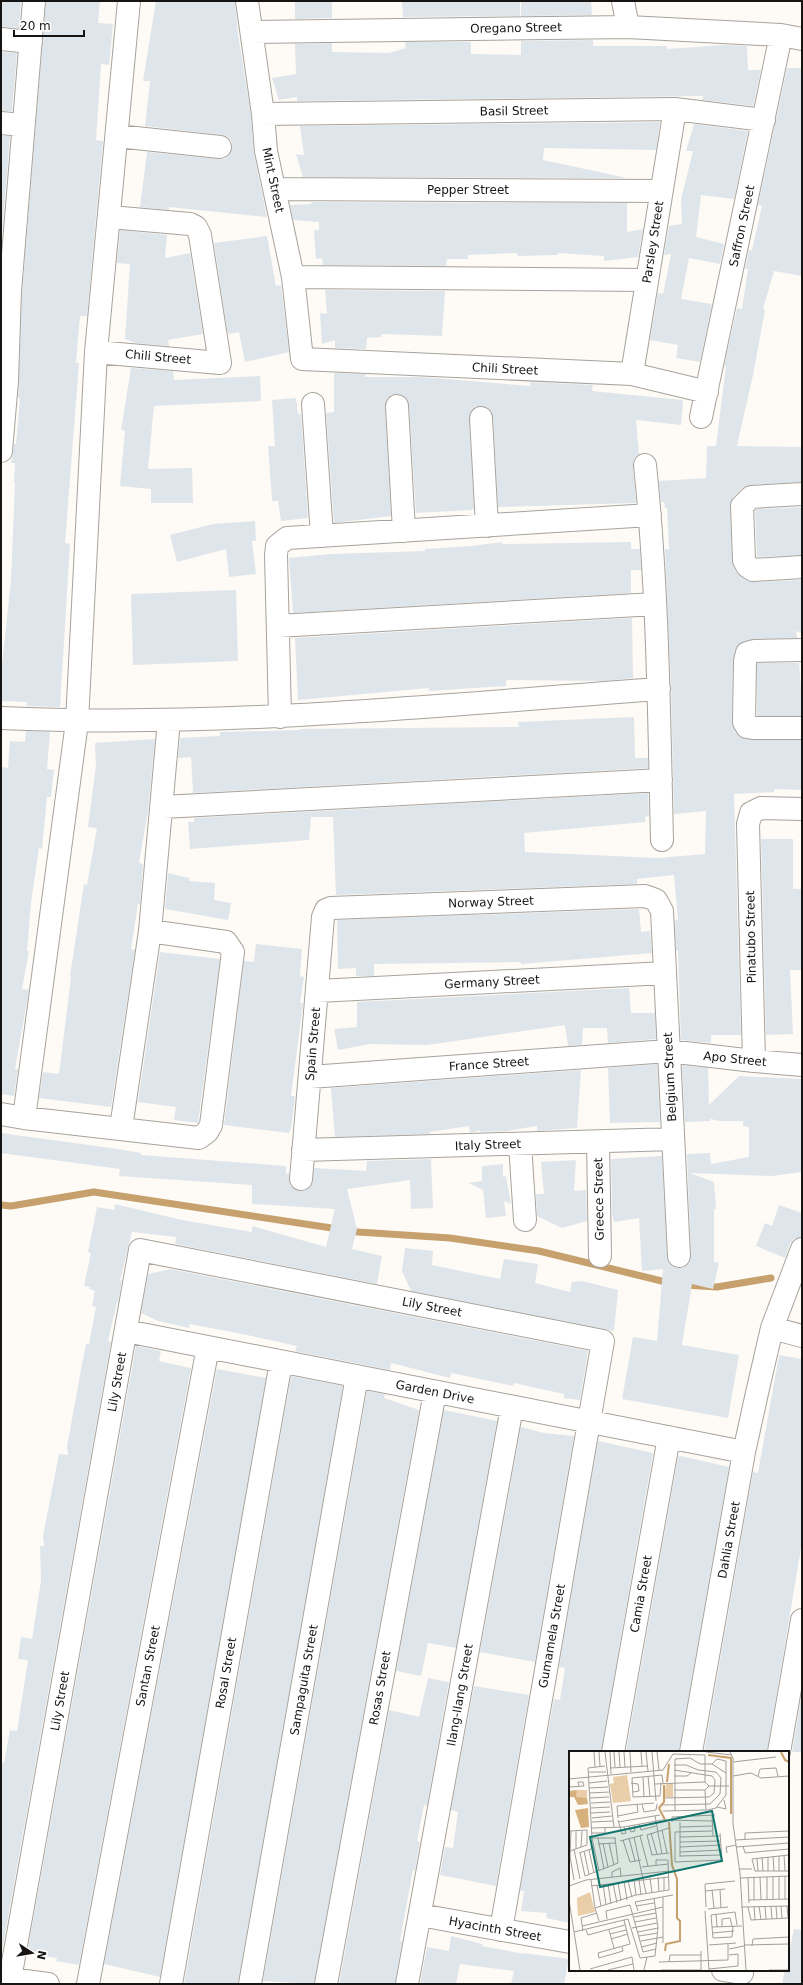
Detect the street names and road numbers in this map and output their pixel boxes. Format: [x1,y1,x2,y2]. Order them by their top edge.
street label: Oregano Street [470,20,562,36]
street label: Basil Street [479,103,549,119]
street label: Mint Street [259,146,287,214]
street label: Pepper Street [427,183,509,197]
street label: Saffron Street [727,184,758,268]
street label: Parsley Street [640,199,666,284]
street label: Chili Street [124,347,192,367]
street label: Chili Street [472,360,539,378]
street label: Pinatubo Street [743,890,759,984]
street label: Norway Street [448,893,534,910]
street label: Germany Street [444,972,540,991]
street label: Spain Street [303,1006,323,1081]
street label: Belgium Street [661,1032,679,1122]
street label: Apo Street [703,1049,768,1069]
street label: France Street [449,1054,530,1074]
street label: Italy Street [455,1137,522,1153]
street label: Greece Street [591,1157,607,1241]
street label: Lily Street [401,1294,463,1320]
street label: Lily Street [105,1351,129,1413]
street label: Garden Drive [394,1378,476,1406]
street label: Dahlia Street [715,1500,743,1580]
street label: Camia Street [627,1554,655,1634]
street label: Gumamela Street [536,1582,568,1689]
street label: Sampaguita Street [287,1623,321,1737]
street label: Santan Street [133,1624,163,1708]
street label: Rosal Street [213,1636,239,1710]
street label: Ilang-Ilang Street [444,1643,476,1747]
street label: Rosas Street [367,1649,393,1726]
street label: Lily Street [48,1670,72,1732]
street label: Hyacinth Street [448,1914,543,1944]

